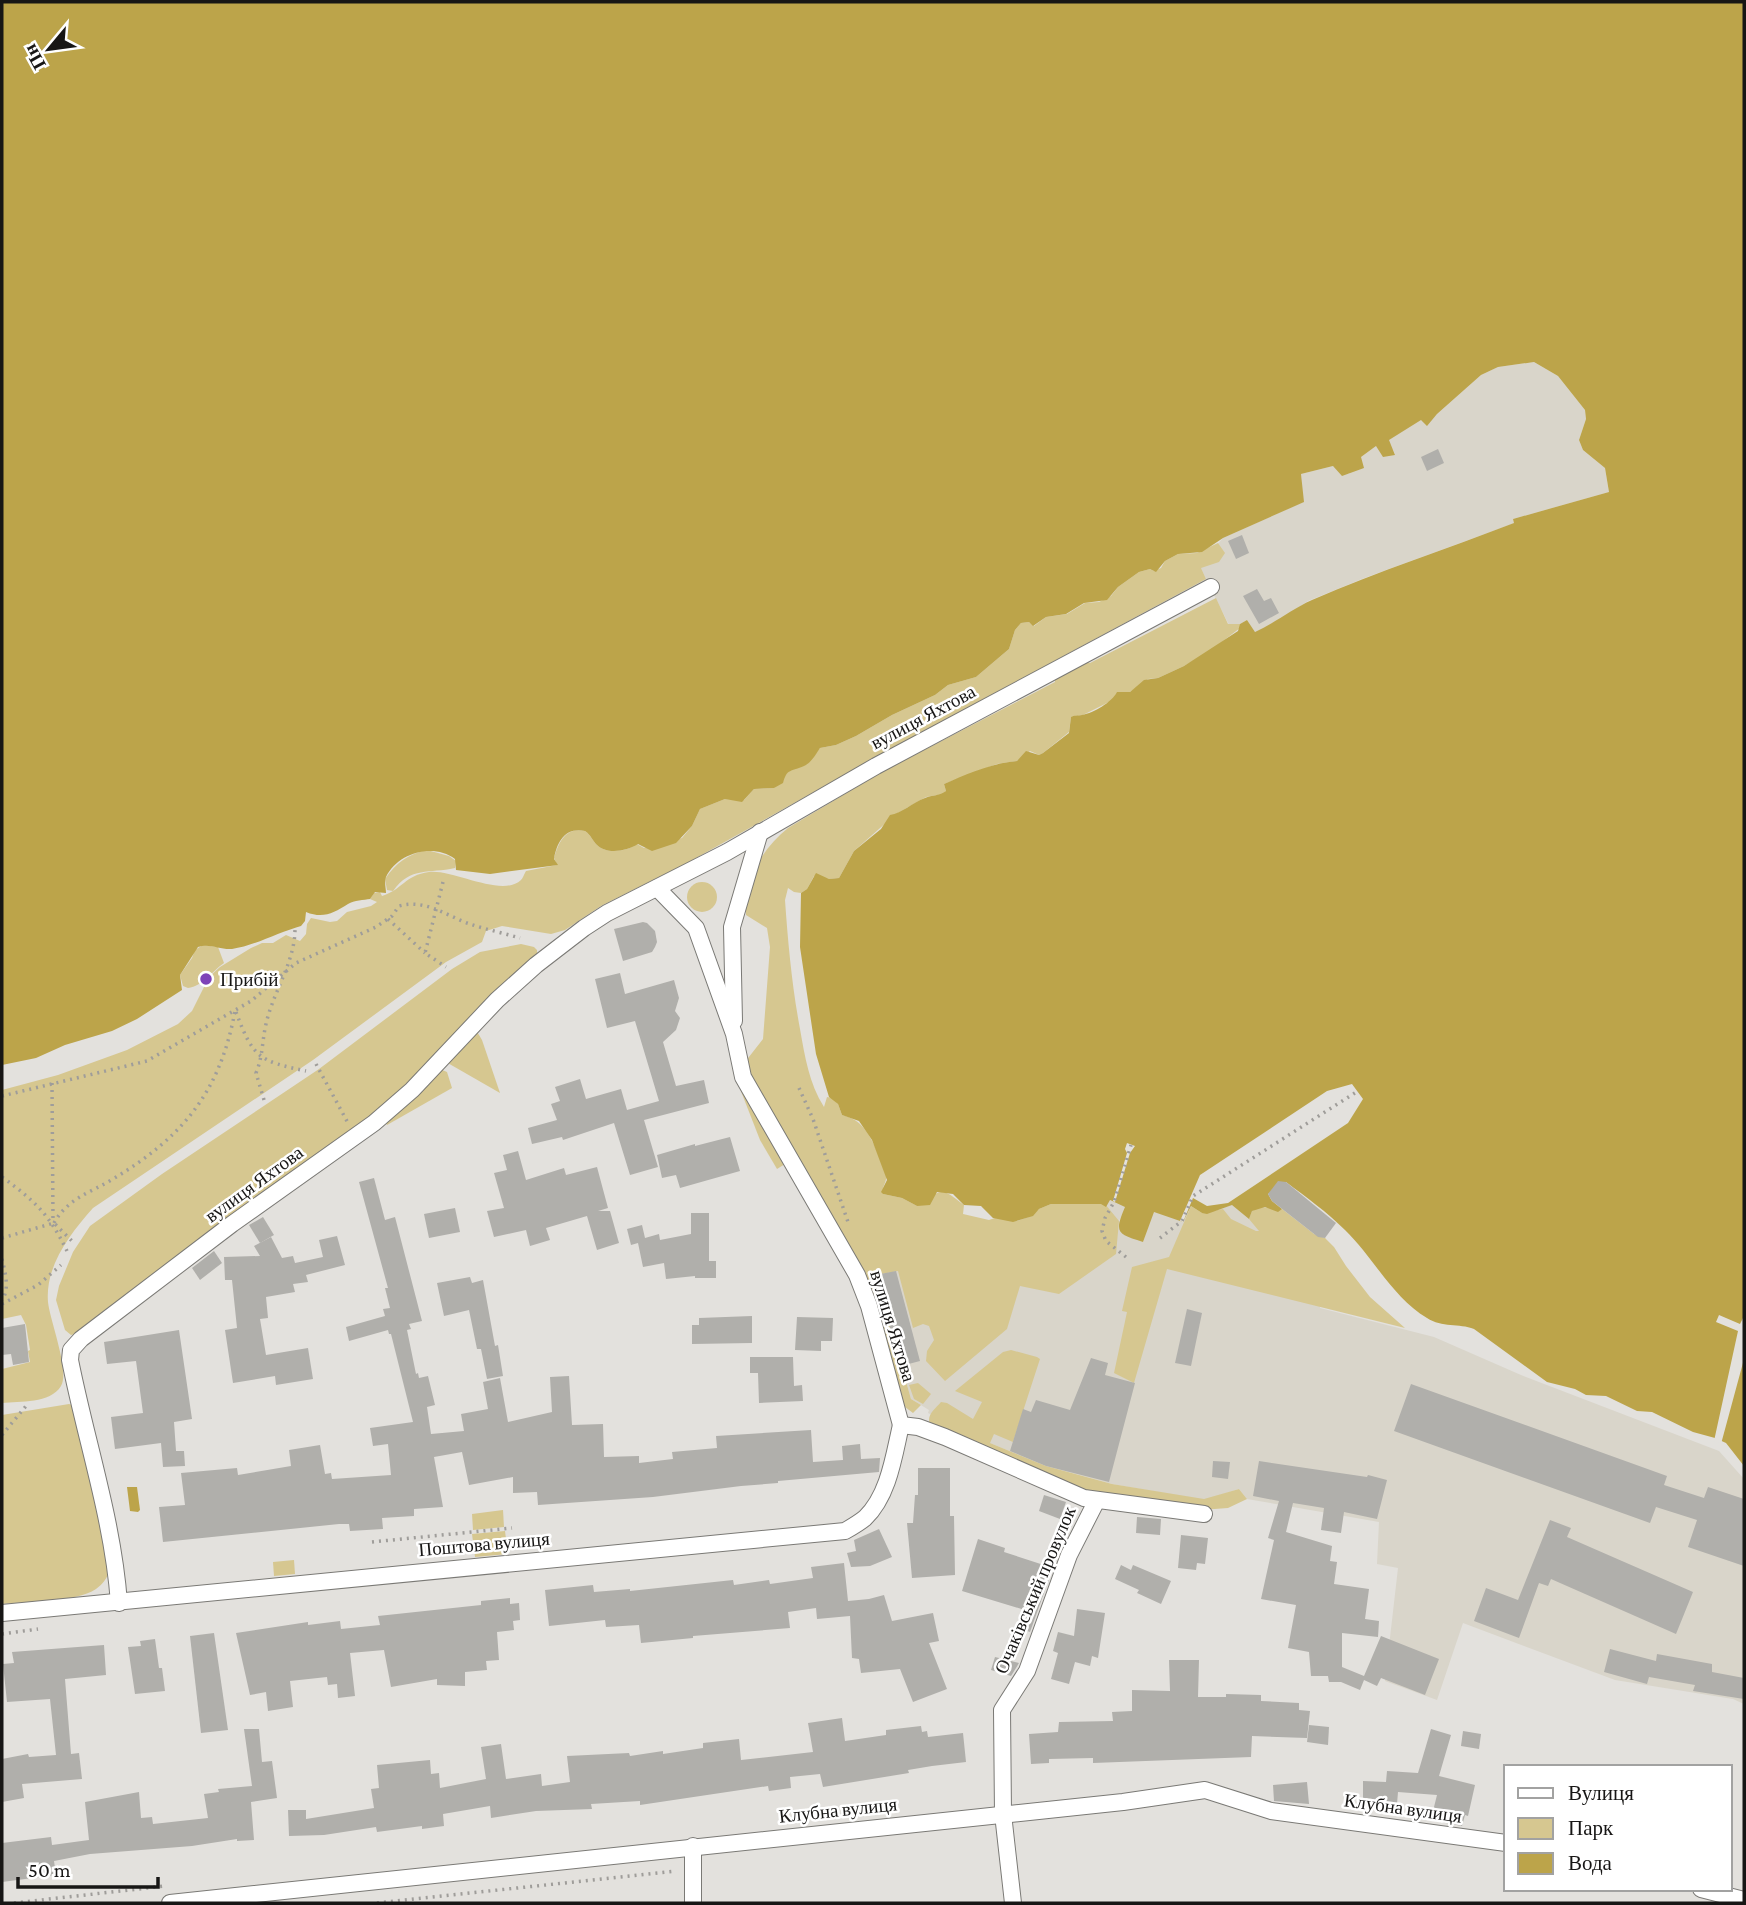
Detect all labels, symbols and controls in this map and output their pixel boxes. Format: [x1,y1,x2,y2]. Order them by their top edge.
north arrow [14,14,84,84]
text: Пн [19,41,50,73]
street label: вулиця Яхтова [867,680,979,753]
place label: Прибій [220,969,279,990]
marker: Прибій [198,971,214,987]
street label: вулиця Яхтова [201,1141,307,1226]
street label: вулиця Яхтова [866,1268,920,1385]
street label: Очаківський провулок [990,1502,1080,1677]
street label: Поштова вулиця [417,1528,551,1560]
legend [1504,1765,1732,1891]
text: Вулиця [1568,1781,1634,1805]
street label: Клубна вулиця [1343,1789,1464,1827]
street label: Клубна вулиця [778,1793,898,1827]
text: Парк [1568,1816,1614,1840]
scale bar [18,1846,158,1890]
text: Вода [1568,1851,1613,1875]
text: 50 m [28,1858,71,1882]

